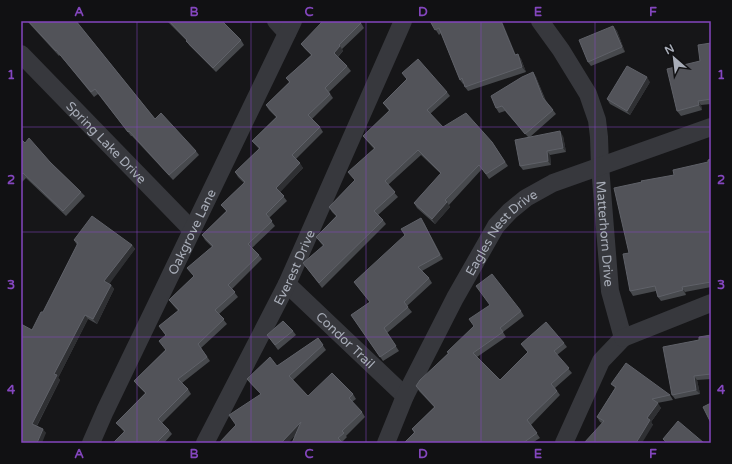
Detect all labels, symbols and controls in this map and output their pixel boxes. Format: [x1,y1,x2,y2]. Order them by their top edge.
text: A [74,4,84,20]
text: B [189,4,199,20]
text: C [304,4,314,20]
text: D [418,4,428,20]
text: E [534,4,542,20]
text: F [649,4,657,20]
north arrow [654,38,694,78]
text: N [663,42,676,57]
text: 1 [7,67,15,83]
text: 1 [717,67,725,83]
street label: Spring Lake Drive [62,98,150,187]
text: 2 [7,172,15,188]
text: 2 [717,172,725,188]
street label: Matterhorn Drive [592,180,617,287]
street label: Eagles Nest Drive [462,186,540,279]
street label: Oakgrove Lane [165,187,220,278]
street label: Everest Drive [271,228,319,308]
text: 3 [7,277,15,293]
text: 3 [717,277,725,293]
street label: Condor Trail [312,309,378,372]
text: 4 [7,382,16,398]
text: 4 [717,382,726,398]
text: A [74,446,84,462]
text: B [189,446,199,462]
text: C [304,446,314,462]
text: D [418,446,428,462]
text: E [534,446,542,462]
text: F [649,446,657,462]

